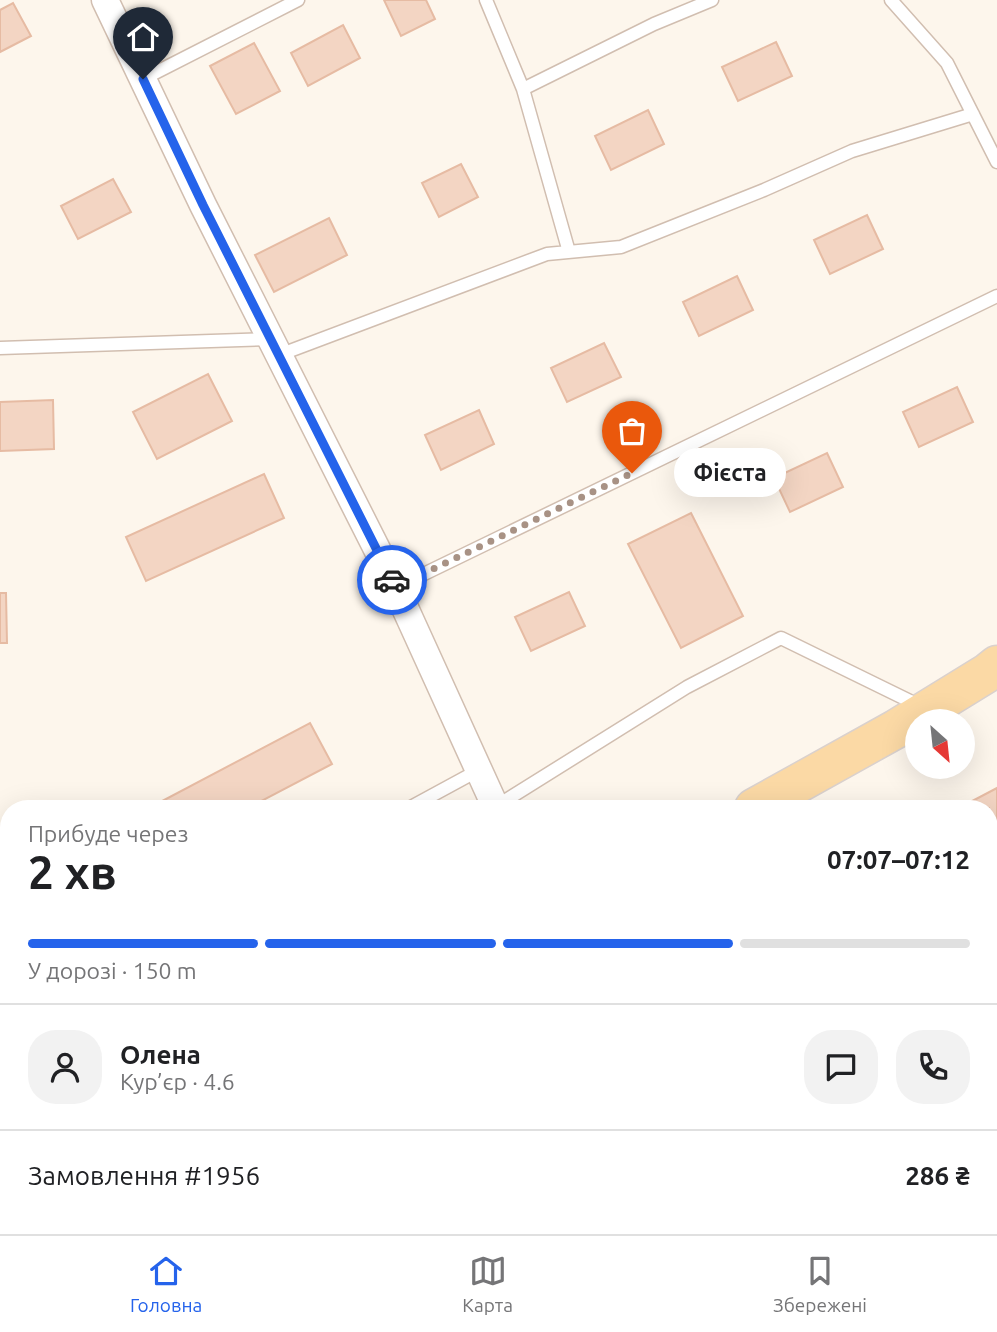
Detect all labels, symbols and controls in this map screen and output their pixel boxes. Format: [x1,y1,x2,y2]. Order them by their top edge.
pin [113,7,173,79]
icon: home [124,18,162,56]
pin [602,401,662,473]
icon: bag [613,412,651,450]
callout: Фієста [674,448,786,498]
text: Фієста [693,460,767,485]
courier [357,545,427,615]
icon: car [373,561,411,599]
north arrow [905,709,975,779]
map controls [905,709,975,779]
text: Прибуде через [28,821,189,846]
text: 07:07–07:12 [827,845,970,874]
text: 2 хв [28,846,117,898]
text: У дорозі · 150 m [28,958,197,983]
button: person [28,1030,102,1104]
button: chat [804,1030,878,1104]
button: phone [896,1030,970,1104]
text: Олена [120,1040,201,1069]
text: Кур’єр · 4.6 [120,1069,235,1094]
text: Замовлення #1956 [28,1161,260,1190]
text: 286 ₴ [905,1161,970,1190]
tab: Головна [130,1252,202,1316]
tab: Карта [462,1252,513,1316]
tab: Збережені [773,1252,867,1316]

